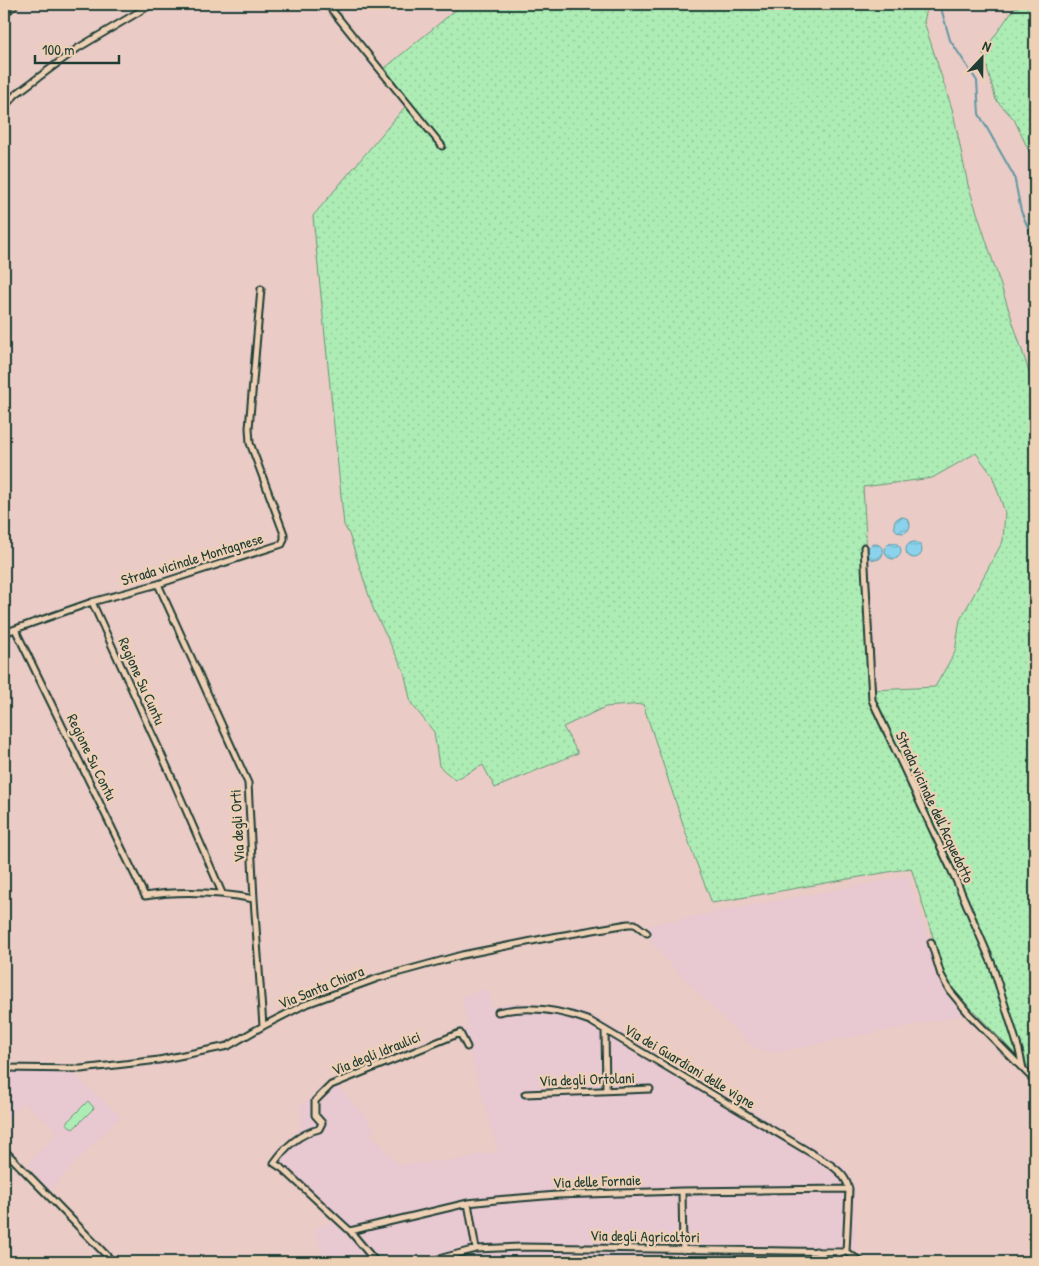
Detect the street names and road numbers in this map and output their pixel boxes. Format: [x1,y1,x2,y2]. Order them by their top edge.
street label: Strada vicinale Montagnese [118,527,266,591]
street label: Regione Su Cuntu [113,634,171,728]
street label: Regione Su Contu [62,710,122,804]
street label: Strada vicinale dell'Acquedotto [891,728,979,886]
street label: Via degli Orti [225,789,249,863]
street label: Via Santa Chiara [275,960,367,1014]
street label: Via dei Guardiani delle vigne [620,1018,760,1114]
street label: Via degli Idraulici [328,1026,424,1080]
street label: Via degli Ortolani [539,1067,635,1091]
street label: Via delle Fornaie [553,1169,641,1193]
street label: Via degli Agricoltori [590,1225,700,1247]

